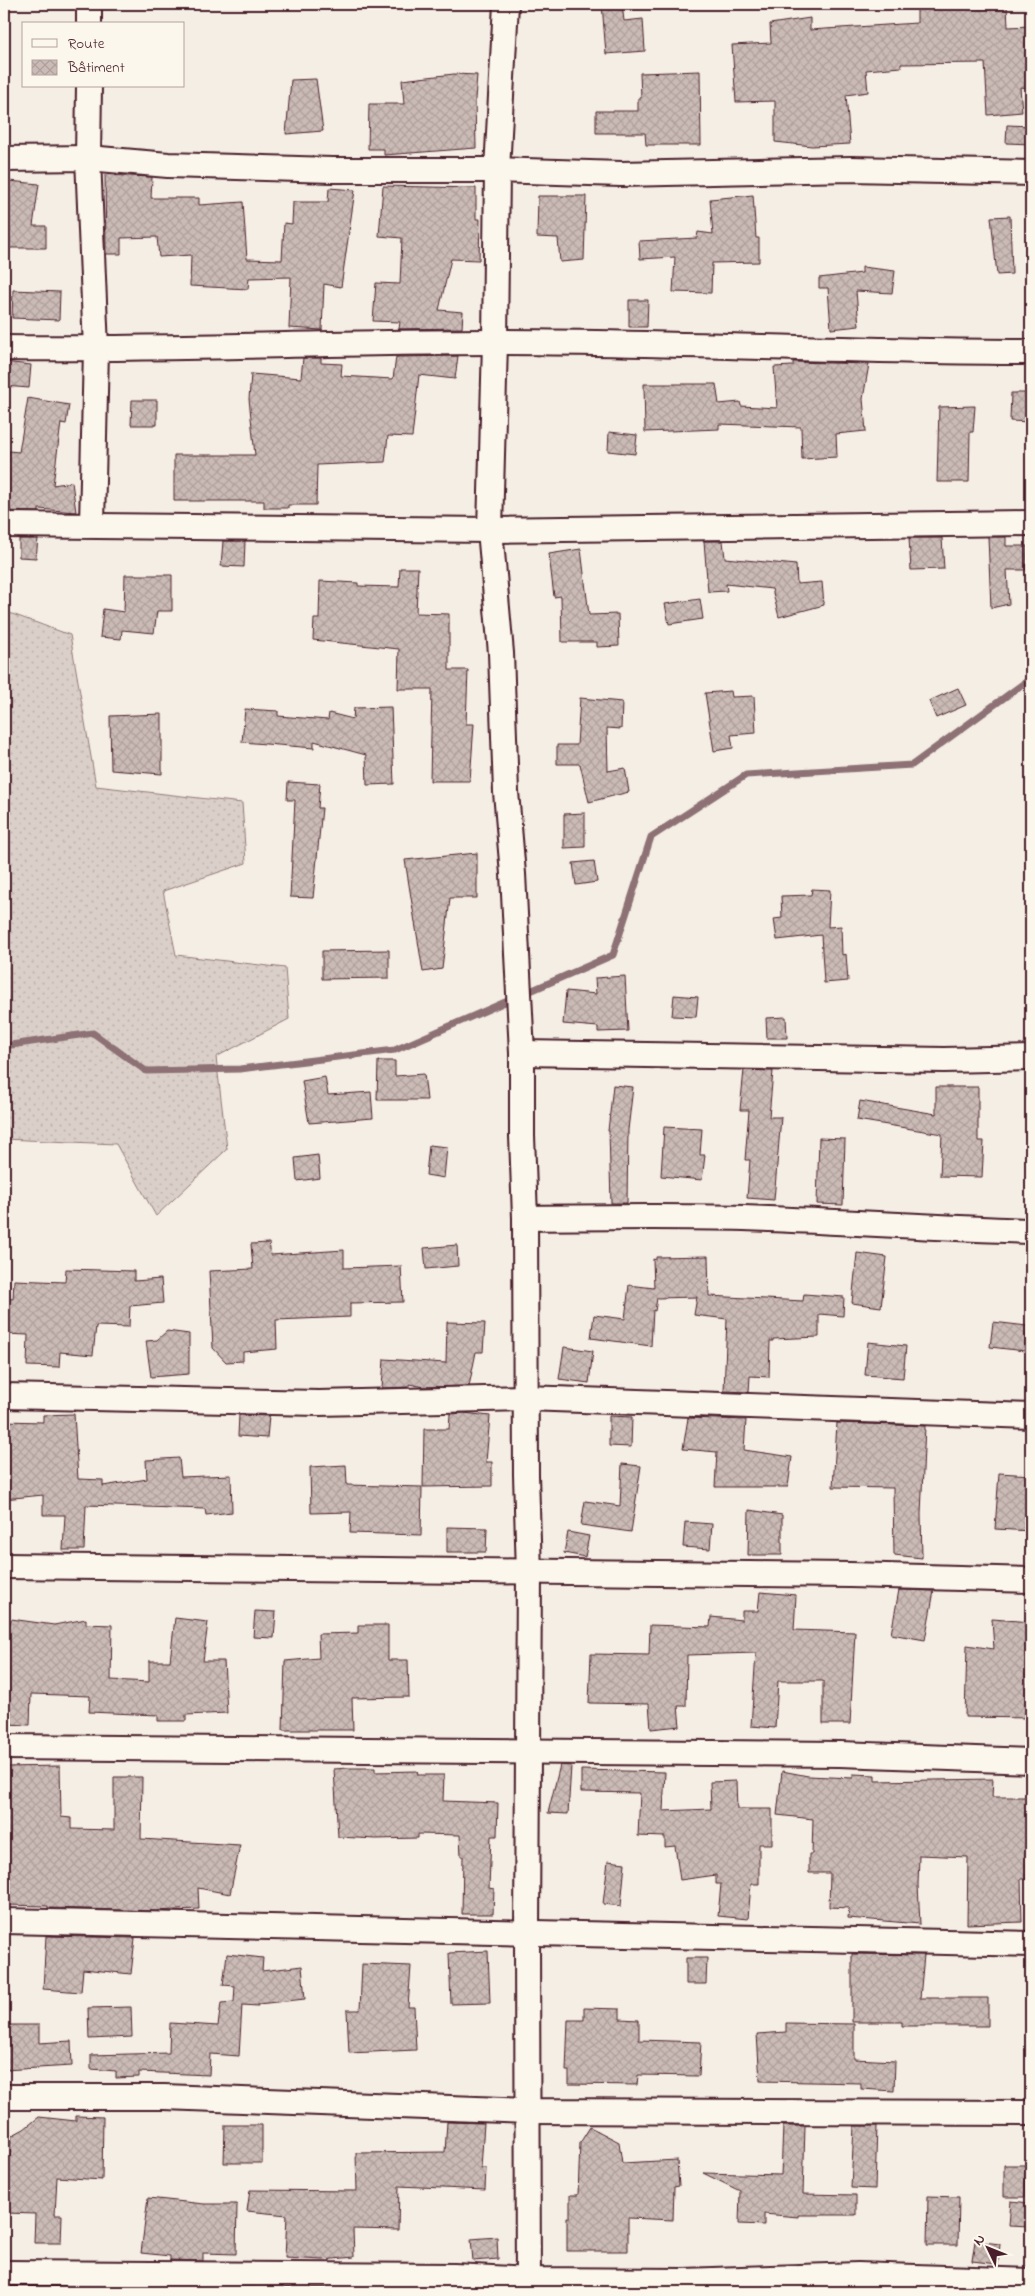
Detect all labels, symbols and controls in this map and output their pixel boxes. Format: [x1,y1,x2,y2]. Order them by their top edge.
legend [22,22,185,88]
text: Route [68,33,105,55]
text: Bâtiment [67,57,125,79]
north arrow [962,2224,1012,2274]
text: N [969,2230,990,2251]

